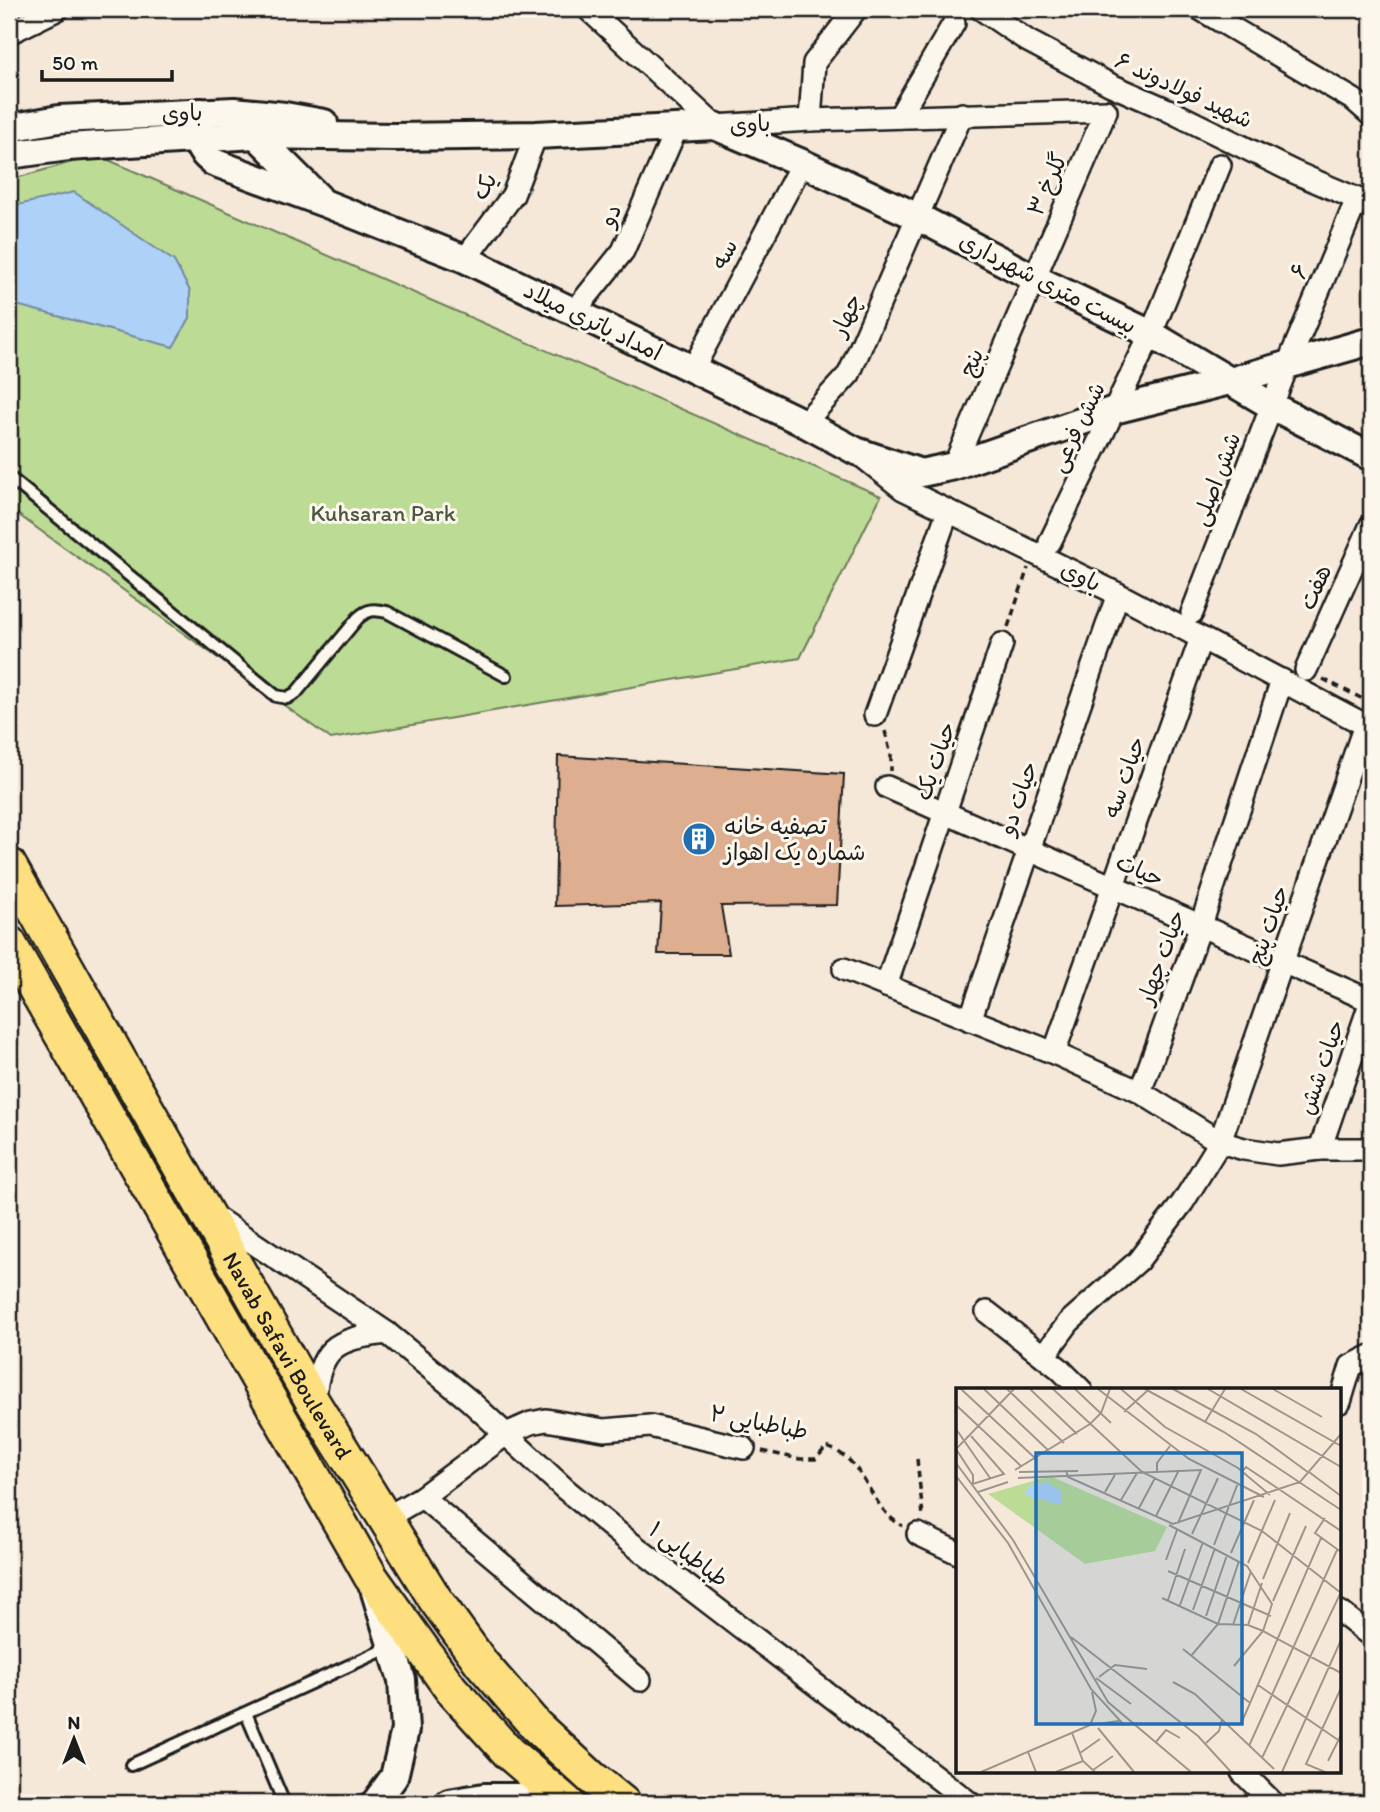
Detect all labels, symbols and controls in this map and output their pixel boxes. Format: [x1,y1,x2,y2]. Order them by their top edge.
scale bar [42,38,172,82]
street label: شهید فولادوند ۶ [1110,46,1257,135]
text: 50 m [52,50,99,75]
street label: باوی [161,98,203,128]
street label: باوی [729,109,771,139]
street label: گلرخ ۳ [1021,148,1075,221]
street label: یک [465,167,503,205]
street label: دو [592,199,627,232]
street label: بیست متری شهرداری [955,226,1141,340]
street label: سه [705,234,743,274]
street label: ۶ [1283,259,1315,283]
street label: امداد باتری میلاد [519,275,667,367]
street label: چهار [823,289,868,343]
street label: پنج [953,344,991,381]
street label: شش فرعی [1043,377,1112,477]
street label: شش اصلی [1185,428,1248,530]
park label: Kuhsaran Park [310,499,456,527]
street label: باوی [1056,554,1106,598]
street label: هفت [1293,560,1337,614]
street label: حیات یک [909,718,961,804]
street label: حیات سه [1097,733,1151,821]
street label: حیات دو [992,757,1044,840]
place label: تصفیه خانه شماره یک اهواز [722,812,866,866]
building icon: تصفیه خانه شماره یک اهواز [680,820,718,858]
street label: حیات [1112,847,1168,893]
street label: حیات پنج [1241,882,1297,969]
street label: حیات چهار [1130,906,1191,1010]
street label: حیات شش [1292,1016,1350,1118]
street label: Navab Safavi Boulevard [217,1247,359,1464]
inset map [956,1388,1342,1773]
street label: طباطبایی ۲ [707,1399,810,1446]
street label: طباطبایی ۱ [643,1515,734,1594]
north arrow [38,1703,108,1773]
text: N [68,1711,80,1734]

